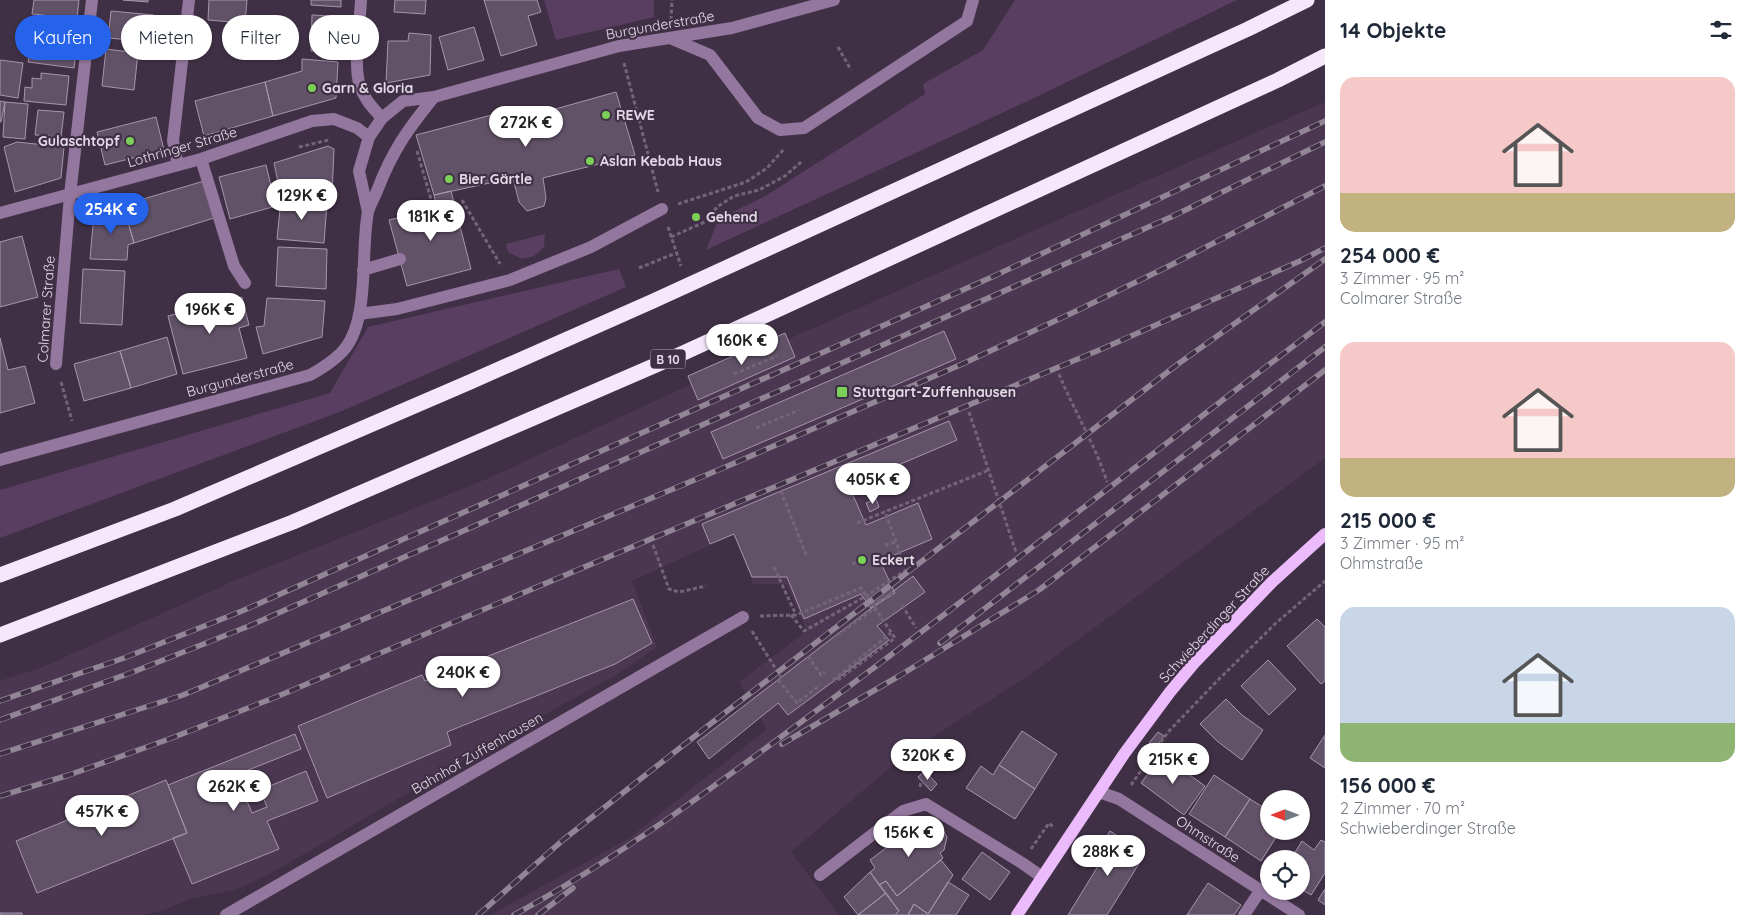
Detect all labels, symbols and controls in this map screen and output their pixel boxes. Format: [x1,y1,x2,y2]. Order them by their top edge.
street label: Burgunderstraße [604,7,716,43]
chip: Kaufen [15,15,111,60]
chip: Mieten [121,15,212,60]
chip: Filter [222,15,299,60]
chip: Neu [309,15,379,60]
icon: filters [1707,16,1735,44]
text: 14 Objekte [1340,17,1447,43]
place label: Garn & Gloria [322,79,413,97]
marker: Garn & Gloria [306,82,318,94]
pin: 272K € [485,106,567,148]
place label: REWE [616,106,655,124]
marker: REWE [600,109,612,121]
icon: home [1493,110,1583,200]
text: 272K € [500,112,552,132]
street label: Lothringer Straße [125,123,239,171]
place label: Gulaschtopf [38,132,121,150]
marker: Gulaschtopf [124,135,136,147]
place label: Aslan Kebab Haus [600,152,722,170]
marker: Aslan Kebab Haus [584,155,596,167]
place label: Bier Gärtle [459,170,532,188]
marker: Bier Gärtle [443,173,455,185]
pin: 129K € [261,178,343,221]
text: 129K € [277,185,327,205]
pin: 254K € [70,192,152,235]
text: 254K € [85,199,137,219]
pin: 181K € [390,200,472,242]
text: 181K € [408,206,454,226]
place label: Gehend [706,208,758,226]
marker: Gehend [690,211,702,223]
text: 254 000 € [1340,242,1440,268]
street label: Colmarer Straße [33,255,59,363]
text: 3 Zimmer · 95 m² [1340,268,1464,288]
text: Colmarer Straße [1340,288,1462,308]
pin: 196K € [169,292,251,335]
text: 196K € [185,299,235,319]
pin: 160K € [701,324,783,366]
text: 160K € [717,330,767,350]
road number: B 10 [650,349,686,368]
street label: Burgunderstraße [184,355,296,401]
icon: home [1493,375,1583,465]
place label: Stuttgart-Zuffenhausen [853,383,1016,401]
marker: Stuttgart-Zuffenhausen [835,385,849,399]
pin: 405K € [832,462,914,505]
text: 405K € [846,469,900,489]
text: 215 000 € [1340,507,1436,533]
text: 3 Zimmer · 95 m² [1340,533,1464,553]
place label: Eckert [872,551,915,569]
text: Ohmstraße [1340,553,1423,573]
marker: Eckert [856,554,868,566]
street label: Schwieberdinger Straße [1155,562,1273,686]
icon: home [1493,640,1583,730]
pin: 240K € [422,656,504,698]
text: 240K € [436,662,490,682]
street label: Bahnhof Zuffenhausen [408,708,546,798]
pin: 320K € [887,738,969,781]
pin: 215K € [1132,742,1214,785]
text: 320K € [902,745,954,765]
text: 215K € [1148,749,1198,769]
pin: 262K € [193,770,275,812]
text: 156 000 € [1340,772,1436,798]
text: 262K € [208,776,260,796]
north arrow [1260,790,1310,840]
map controls [1260,790,1310,900]
pin: 457K € [61,794,143,837]
text: 2 Zimmer · 70 m² [1340,798,1465,818]
text: 457K € [76,801,128,821]
street label: Ohmstraße [1173,812,1244,866]
pin: 156K € [868,816,950,858]
text: Schwieberdinger Straße [1340,818,1516,838]
text: 156K € [884,822,934,842]
pin: 288K € [1067,834,1149,877]
text: 288K € [1082,841,1134,861]
button: locate [1260,850,1310,900]

